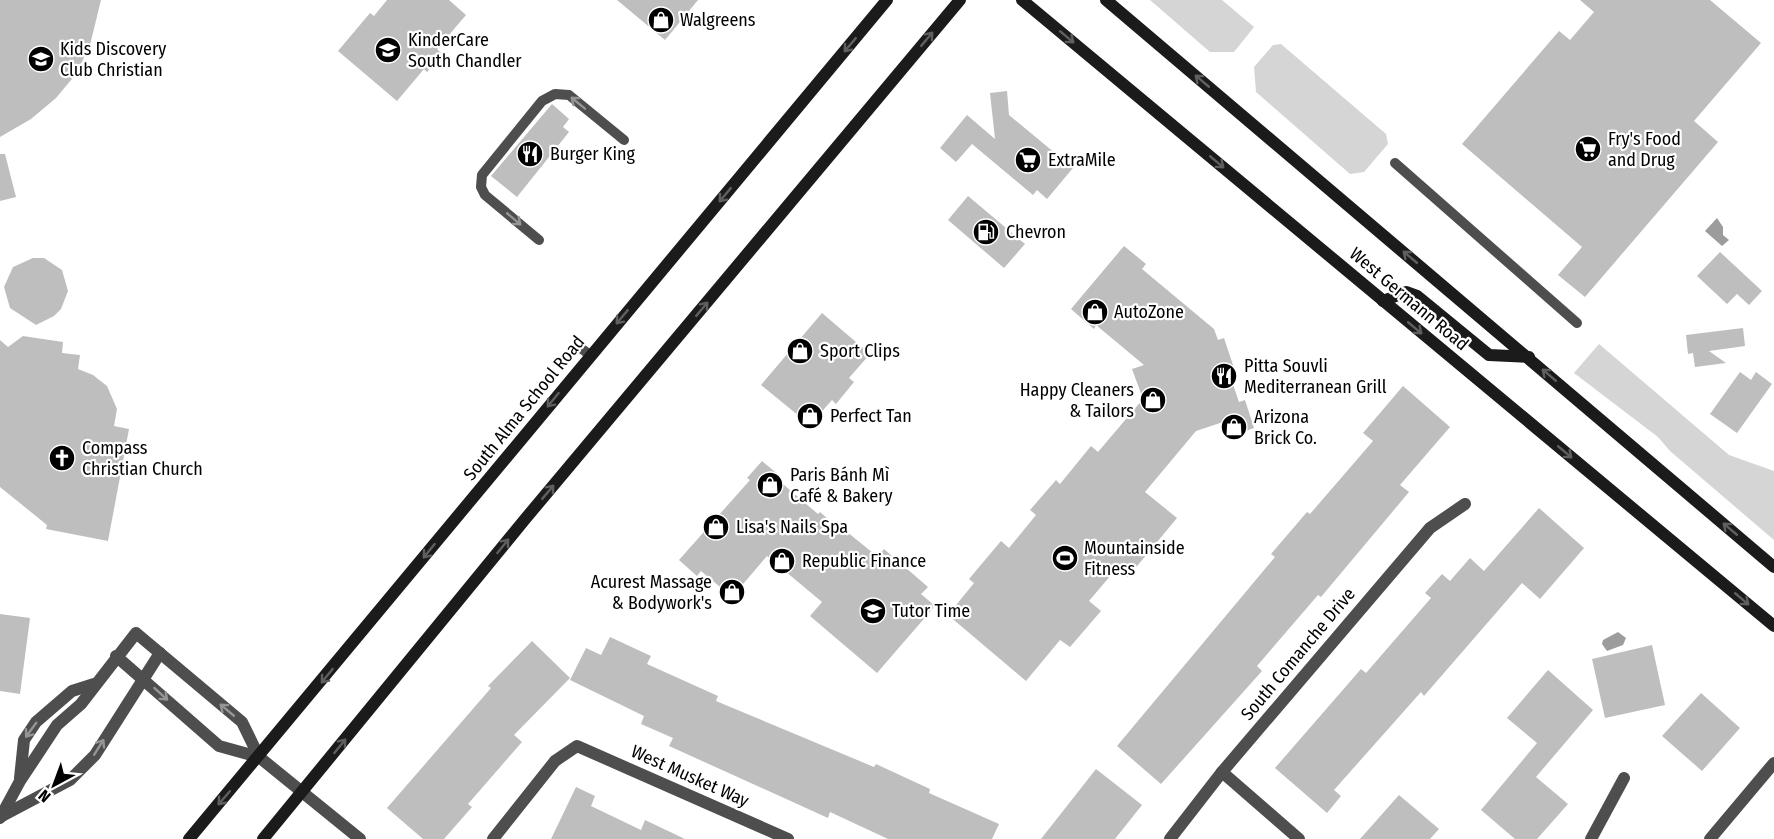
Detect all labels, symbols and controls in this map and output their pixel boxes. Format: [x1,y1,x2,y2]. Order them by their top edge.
shop icon: Walgreens [646,5,676,35]
place label: Walgreens [680,9,756,31]
place label: KinderCare South Chandler [408,29,522,72]
one-way arrow [921,31,934,47]
one-way arrow [1059,31,1075,44]
school or university icon: KinderCare South Chandler [373,35,403,65]
one-way arrow [843,37,856,53]
place label: Kids Discovery Club Christian [60,38,166,81]
school or university icon: Kids Discovery Club Christian [26,44,56,74]
one-way arrow [1194,75,1210,88]
one-way arrow [571,97,587,110]
place label: Fry's Food and Drug [1608,128,1681,171]
supermarket icon: Fry's Food and Drug [1573,134,1603,164]
restaurant icon: Burger King [515,139,545,169]
place label: Burger King [550,143,635,165]
supermarket icon: ExtraMile [1013,145,1043,175]
place label: ExtraMile [1048,149,1116,171]
one-way arrow [1209,156,1225,169]
one-way arrow [718,187,732,202]
one-way arrow [506,213,522,226]
fuel station icon: Chevron [971,217,1001,247]
place label: Chevron [1006,221,1066,243]
street label: West Germann Road [1345,243,1473,355]
one-way arrow [1402,250,1418,263]
shop icon: AutoZone [1080,297,1110,327]
place label: AutoZone [1114,301,1184,323]
one-way arrow [695,302,709,317]
one-way arrow [615,309,629,324]
one-way arrow [1407,321,1423,334]
street label: South Alma School Road [459,331,589,485]
shop icon: Sport Clips [785,336,815,366]
place label: Sport Clips [820,340,900,362]
place label: Pitta Souvli Mediterranean Grill [1244,355,1387,398]
restaurant icon: Pitta Souvli Mediterranean Grill [1209,361,1239,391]
one-way arrow [1542,368,1557,382]
place label: Happy Cleaners & Tailors [1020,379,1134,422]
shop icon: Happy Cleaners & Tailors [1138,385,1168,415]
one-way arrow [546,392,559,408]
shop icon: Perfect Tan [795,401,825,431]
place label: Perfect Tan [830,405,912,427]
place label: Arizona Brick Co. [1254,406,1317,449]
shop icon: Arizona Brick Co. [1219,412,1249,442]
place label: Compass Christian Church [82,437,203,480]
church icon: Compass Christian Church [47,443,77,473]
one-way arrow [1557,445,1572,459]
place label: Paris Bánh Mì Café & Bakery [790,464,893,507]
shop icon: Paris Bánh Mì Café & Bakery [755,470,785,500]
one-way arrow [541,485,555,500]
shop icon: Lisa's Nails Spa [701,512,731,542]
place label: Lisa's Nails Spa [736,516,848,538]
one-way arrow [1722,522,1737,536]
place label: Mountainside Fitness [1084,537,1185,580]
one-way arrow [497,538,510,554]
one-way arrow [422,543,436,558]
sports icon: Mountainside Fitness [1050,543,1080,573]
shop icon: Republic Finance [767,546,797,576]
place label: Republic Finance [802,550,926,572]
place label: Acurest Massage & Bodywork's [591,571,712,614]
shop icon: Acurest Massage & Bodywork's [717,577,747,607]
street label: South Comanche Drive [1236,583,1360,725]
one-way arrow [1734,593,1750,606]
school or university icon: Tutor Time [858,596,888,626]
place label: Tutor Time [892,600,970,622]
one-way arrow [320,667,333,683]
one-way arrow [153,687,168,701]
one-way arrow [219,703,235,716]
one-way arrow [25,721,38,737]
one-way arrow [334,738,347,754]
one-way arrow [94,739,106,756]
street label: West Musket Way [628,740,752,812]
north arrow [24,755,84,815]
text: N [35,786,54,806]
one-way arrow [218,790,231,806]

